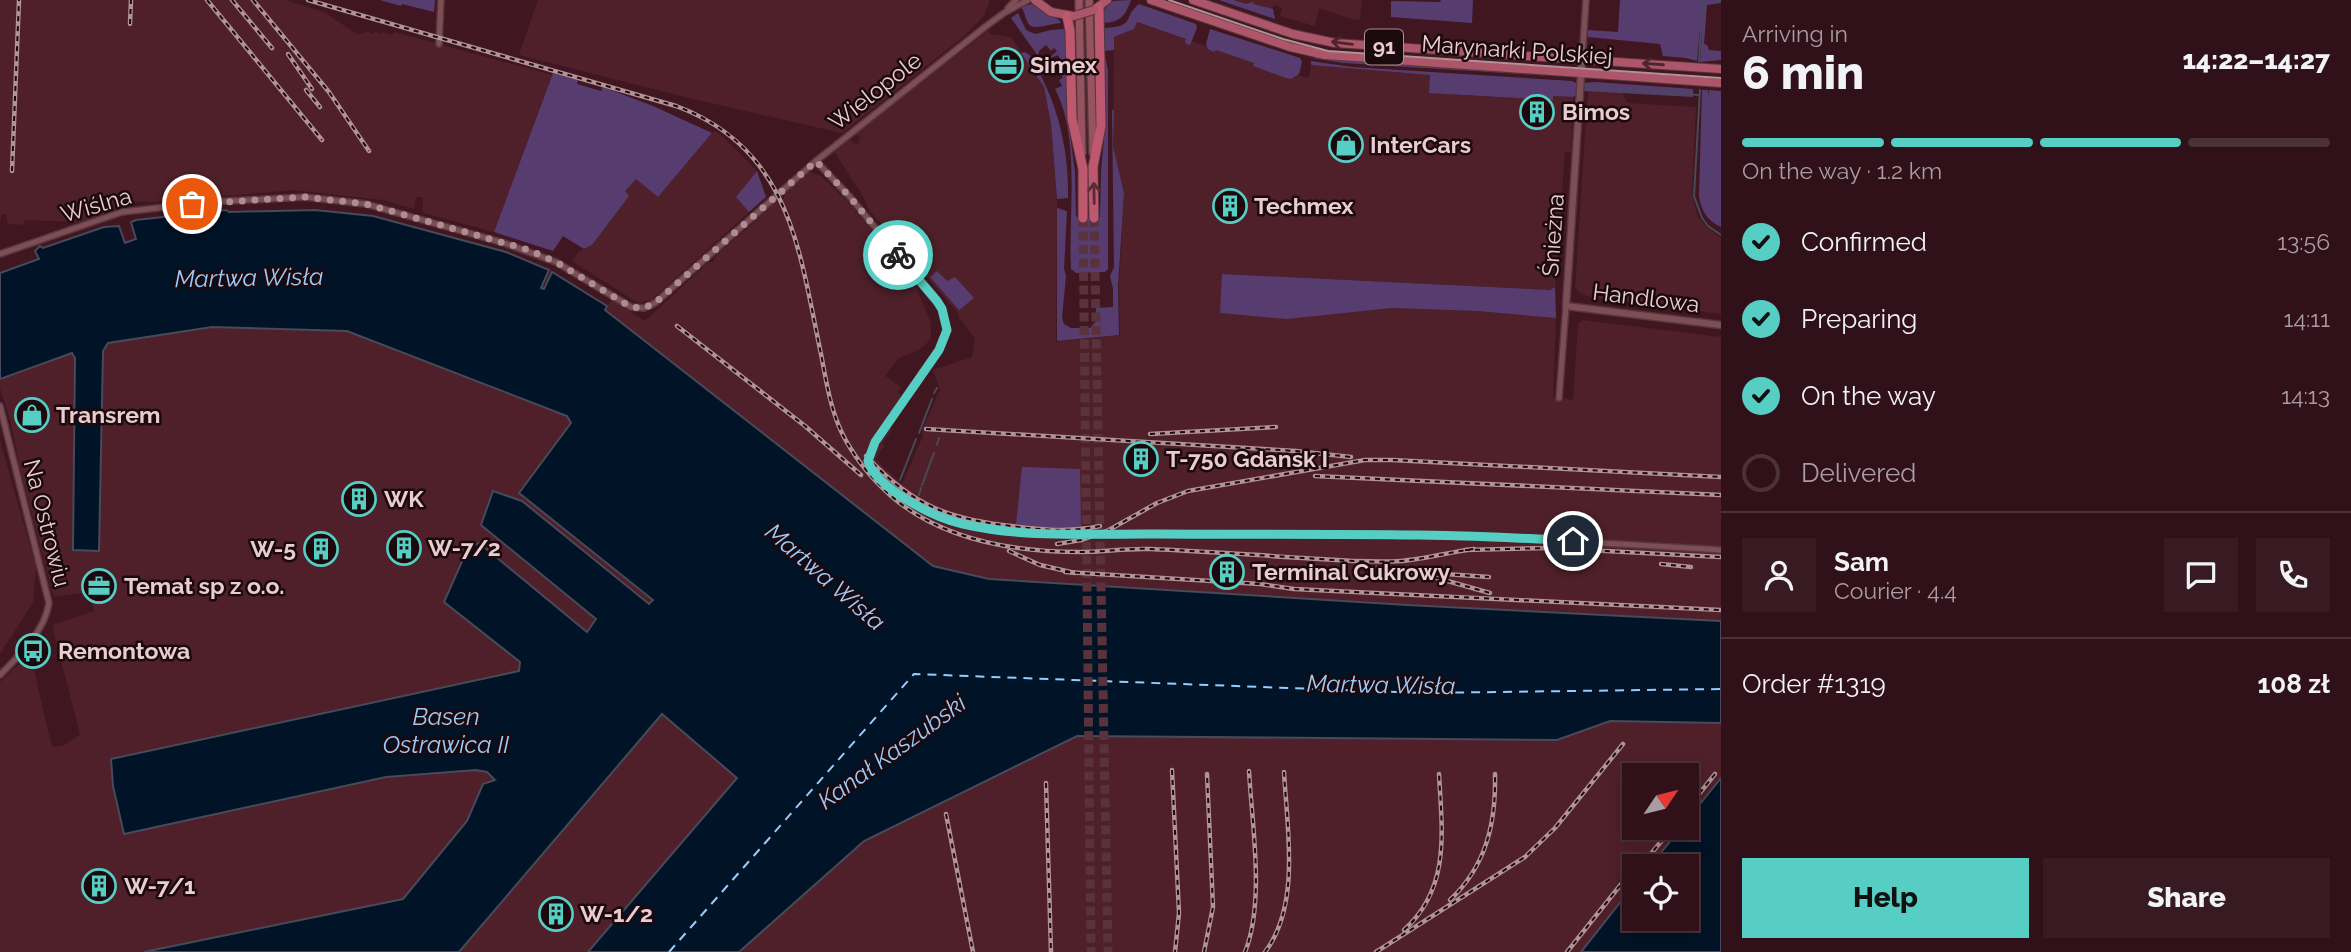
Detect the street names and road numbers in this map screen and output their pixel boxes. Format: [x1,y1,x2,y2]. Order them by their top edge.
street label: Marynarki Polskiej [1421,29,1613,70]
road number: 91 [1365,30,1403,64]
street label: Wielopole [823,46,926,135]
street label: Wiślna [57,182,134,227]
street label: Śnieżna [1536,193,1569,277]
street label: Handlowa [1591,278,1701,317]
street label: Na Ostrowiu [19,456,76,589]

